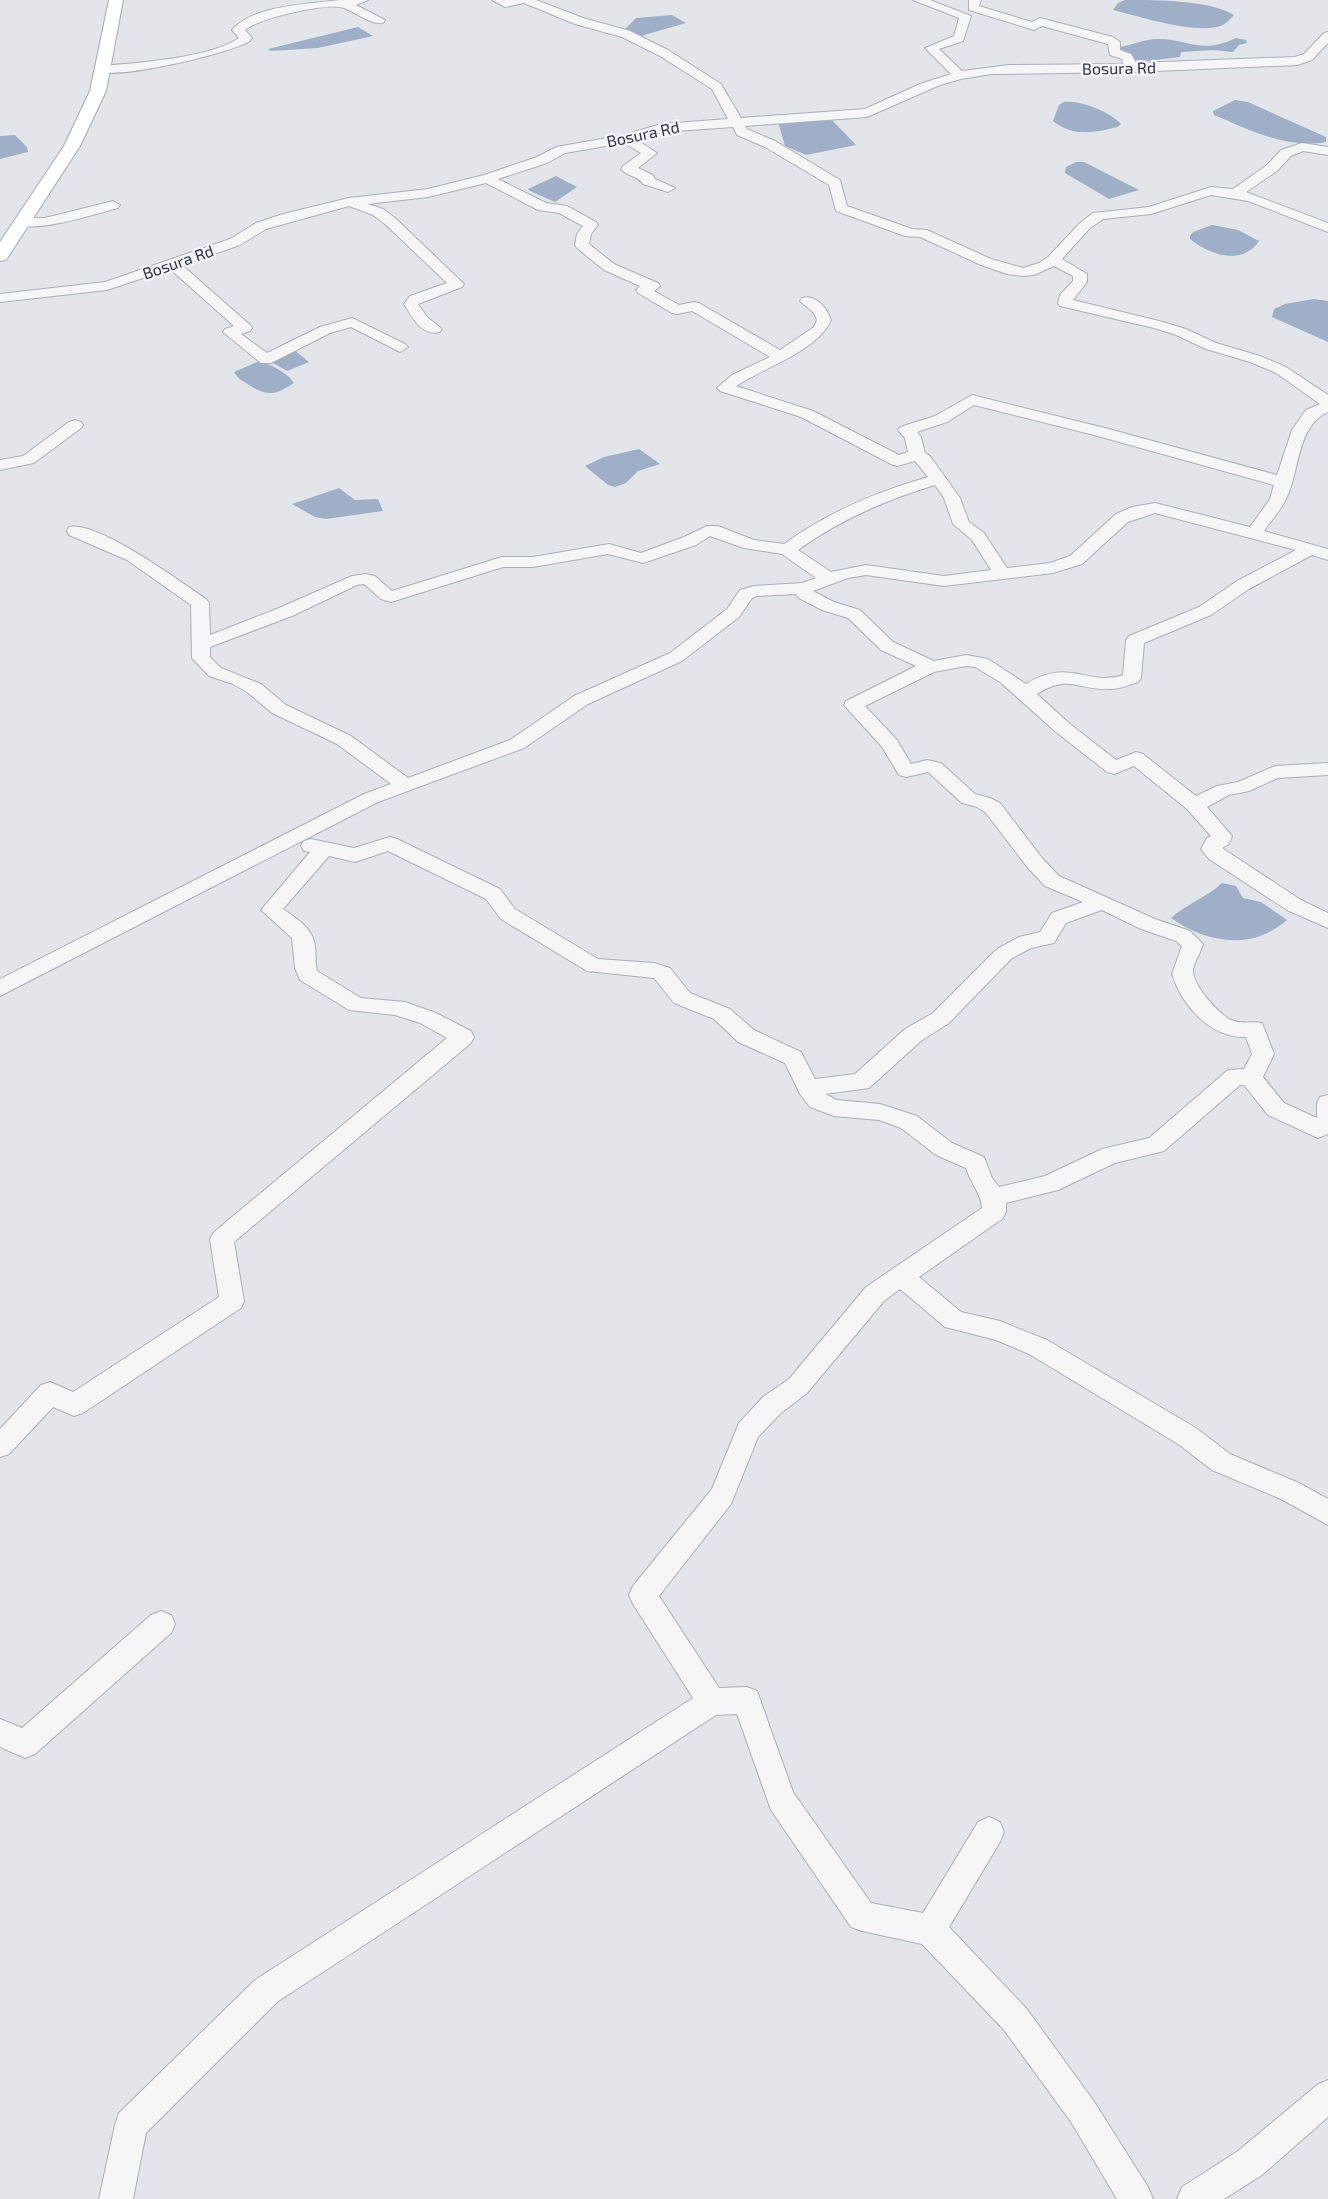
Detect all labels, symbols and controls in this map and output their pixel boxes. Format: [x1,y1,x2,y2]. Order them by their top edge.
street label: Bosura Rd [1082,57,1156,78]
street label: Bosura Rd [605,117,681,151]
street label: Bosura Rd [140,240,216,283]

